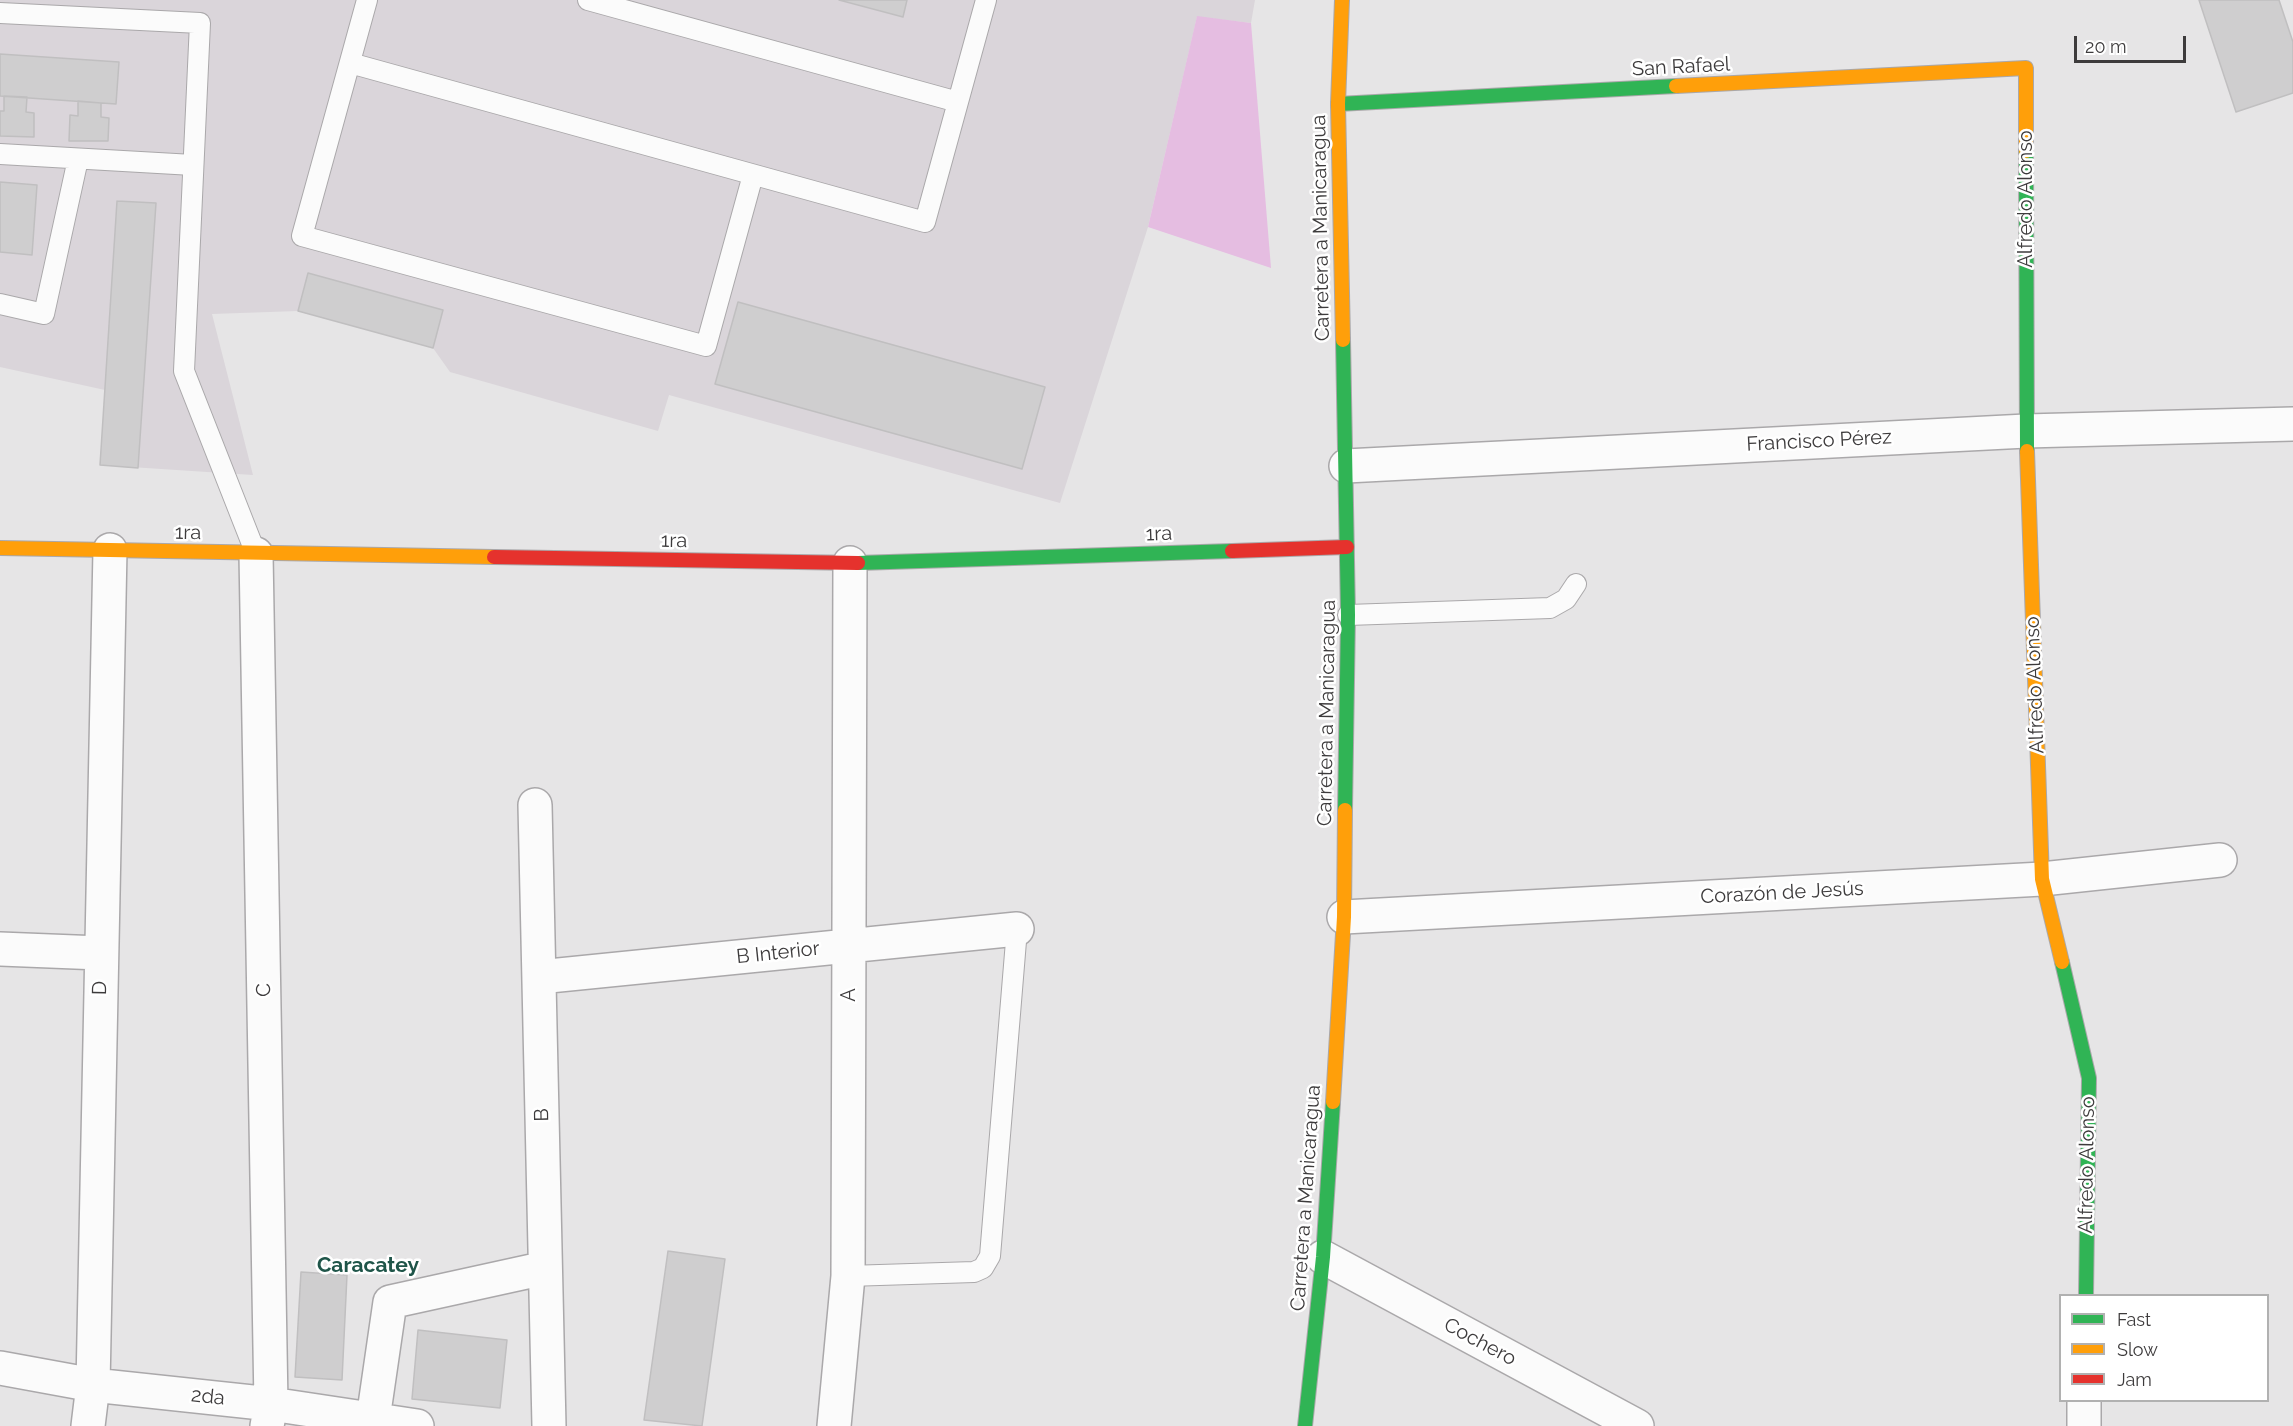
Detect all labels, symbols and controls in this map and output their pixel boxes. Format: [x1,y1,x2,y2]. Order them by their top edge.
scale bar [2077,24,2190,62]
text: 20 m [2085,36,2127,57]
street label: San Rafael [1631,52,1731,82]
street label: Carretera a Manicaragua [1307,115,1335,341]
street label: Alfredo Alonso [2014,130,2038,268]
street label: Francisco Pérez [1746,425,1892,457]
street label: 1ra [175,521,201,545]
street label: 1ra [1145,522,1173,546]
street label: 1ra [661,529,687,553]
street label: Carretera a Manicaragua [1313,600,1341,826]
street label: Alfredo Alonso [2021,616,2049,754]
street label: Corazón de Jesús [1700,877,1864,909]
street label: B Interior [735,937,821,969]
street label: D [88,981,112,995]
street label: C [252,983,276,997]
street label: A [837,988,861,1002]
street label: Carretera a Manicaragua [1286,1084,1326,1312]
street label: Alfredo Alonso [2074,1096,2100,1234]
street label: B [530,1108,554,1122]
district label: Caracatey [317,1253,419,1279]
legend [2059,1294,2269,1402]
text: Fast [2117,1309,2151,1330]
street label: Cochero [1440,1313,1520,1371]
text: Slow [2117,1339,2158,1360]
text: Jam [2117,1369,2152,1390]
street label: 2da [190,1383,226,1411]

